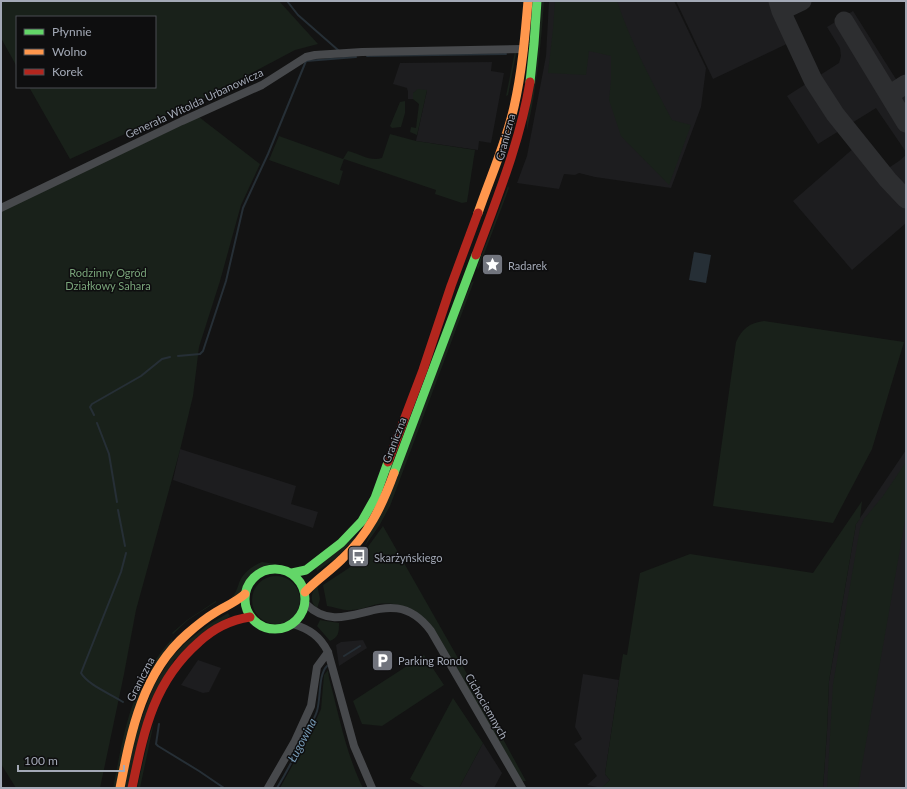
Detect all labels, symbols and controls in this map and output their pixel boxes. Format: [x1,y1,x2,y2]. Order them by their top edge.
legend [16,16,156,88]
text: Płynnie [52,24,92,39]
text: Wolno [52,44,87,59]
text: Korek [52,64,84,79]
street label: Generała Witolda Urbanowicza [123,65,265,141]
street label: Graniczna [493,112,517,162]
place icon: Radarek [480,252,506,278]
place label: Radarek [508,259,547,272]
park label: Rodzinny Ogród Działkowy Sahara [65,266,151,292]
street label: Graniczna [379,415,409,465]
bus stop icon: Skarżyńskiego [346,544,372,570]
place label: Skarżyńskiego [374,551,442,564]
parking icon: Parking Rondo [369,647,395,673]
place label: Parking Rondo [398,654,468,667]
street label: Graniczna [123,655,157,703]
street label: Cichociemnych [463,671,511,741]
water label: Ługowina [284,715,320,765]
scale bar [18,747,124,773]
text: 100 m [24,753,58,768]

